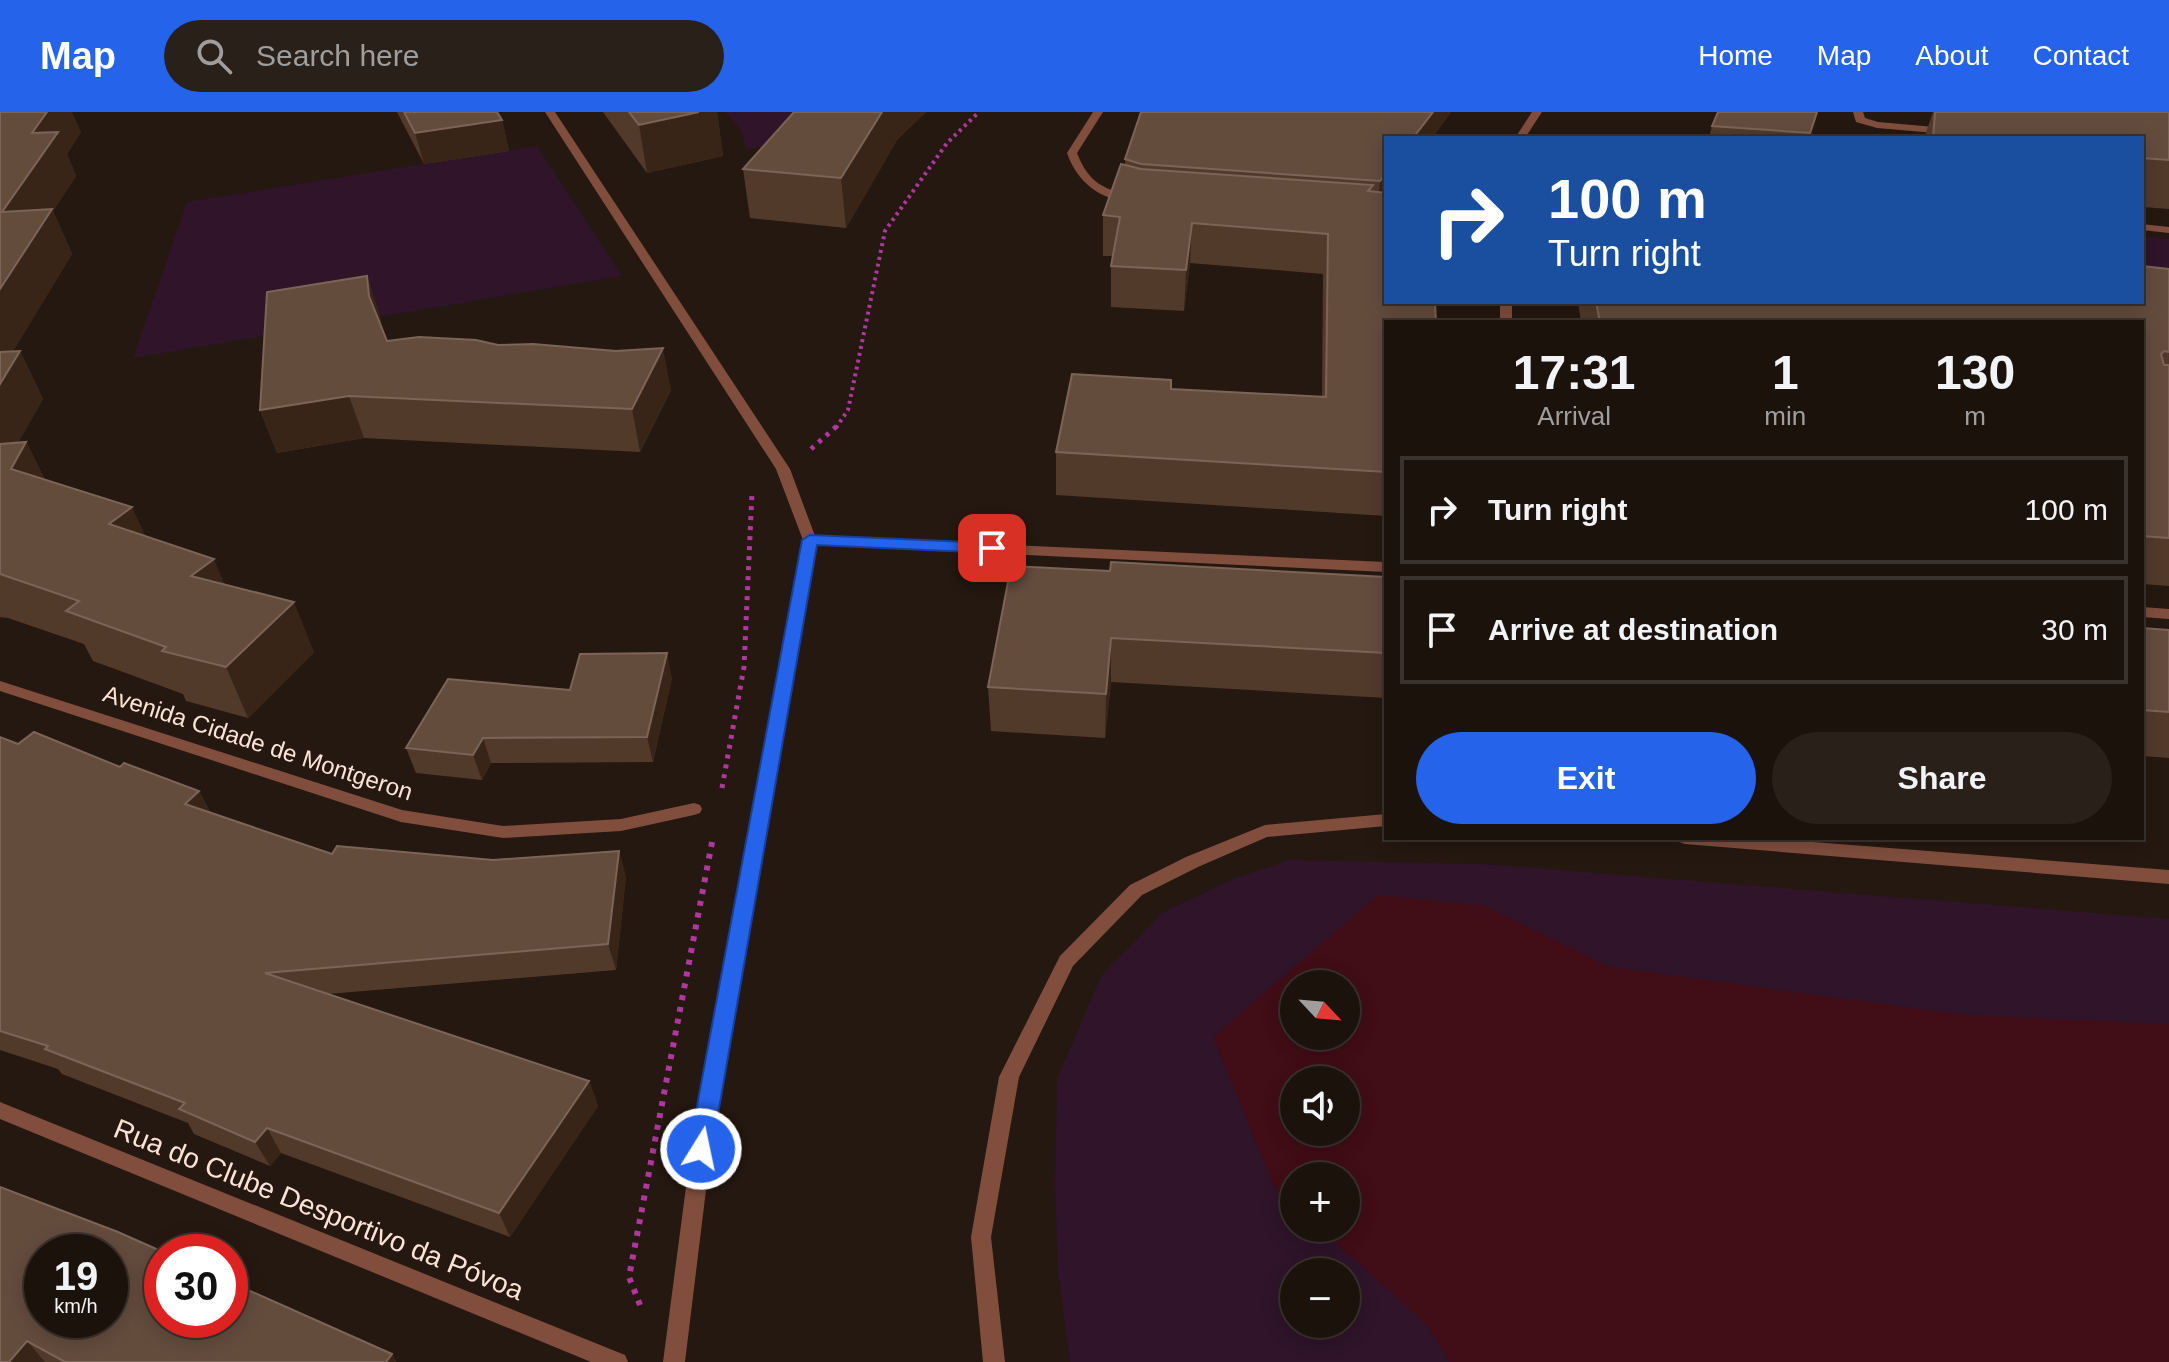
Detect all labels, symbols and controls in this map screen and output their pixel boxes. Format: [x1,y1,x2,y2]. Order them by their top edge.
search box [164,20,724,92]
icon: search [192,34,236,78]
text: Map [40,35,116,77]
text: Search here [256,39,419,72]
text: Home [1698,40,1773,71]
text: Map [1817,40,1871,71]
text: About [1915,40,1989,71]
text: Contact [2033,40,2129,71]
text: 100 m [1548,167,1707,230]
icon: right [1416,168,1520,272]
text: Turn right [1548,233,1701,274]
text: 17:31 [1513,346,1636,399]
text: 1 [1772,346,1799,399]
text: 130 [1935,346,2015,399]
text: Arrival [1537,401,1611,431]
text: min [1764,401,1806,431]
text: m [1964,401,1986,431]
icon: right [1420,488,1464,532]
text: Turn right [1488,493,1627,526]
text: 100 m [2025,493,2108,526]
pin [958,514,1026,582]
icon: arrive [970,526,1014,570]
icon: arrive [1420,608,1464,652]
text: Arrive at destination [1488,613,1778,646]
text: 30 m [2041,613,2108,646]
street label: Avenida Cidade de Montgeron [100,680,416,805]
button: Exit [1416,732,1756,824]
button: Share [1772,732,2112,824]
north arrow [1280,970,1360,1050]
map controls [1280,970,1360,1338]
button: sound [1280,1066,1360,1146]
position arrow [659,1107,743,1191]
street label: Rua do Clube Desportivo da Póvoa [110,1113,529,1306]
button: + [1280,1162,1360,1242]
speed limit sign: 30 [144,1234,248,1338]
text: 19 [54,1254,98,1298]
button: − [1280,1258,1360,1338]
text: km/h [54,1295,98,1317]

